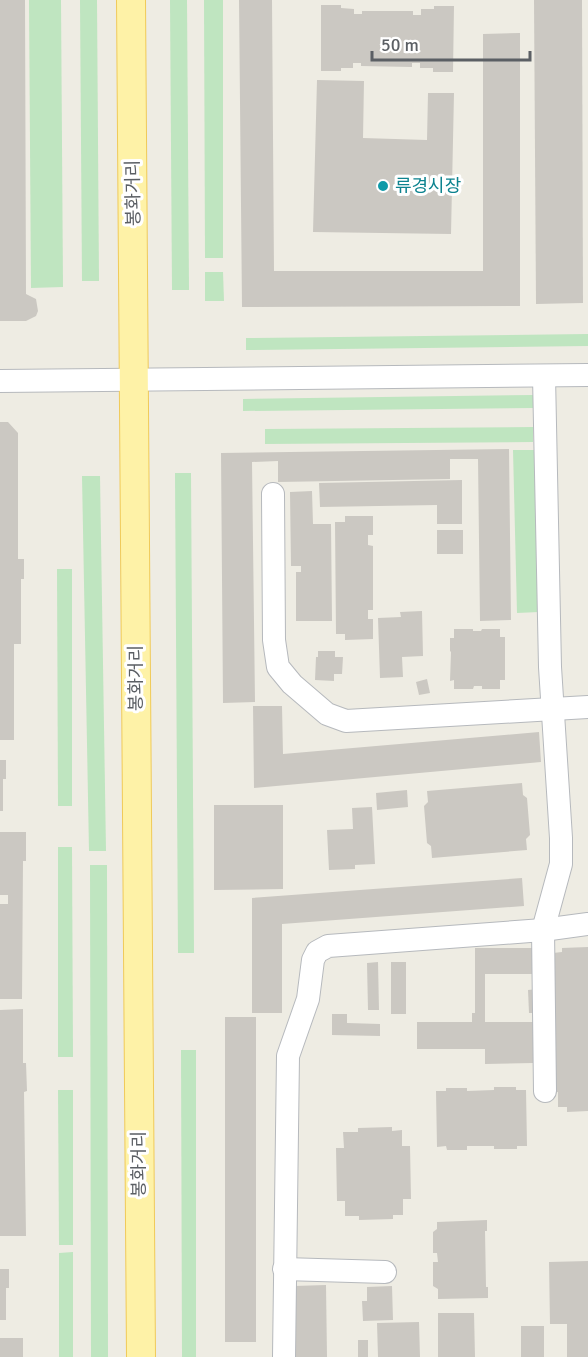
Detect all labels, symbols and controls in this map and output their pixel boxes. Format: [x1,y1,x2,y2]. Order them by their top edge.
scale bar [372,24,530,62]
text: 50 m [381,34,419,56]
street label: 봉화거리 [121,160,145,226]
place label: 류경시장 [395,175,461,197]
marker: 류경시장 [376,179,390,193]
street label: 봉화거리 [125,645,147,711]
street label: 봉화거리 [128,1131,150,1197]

